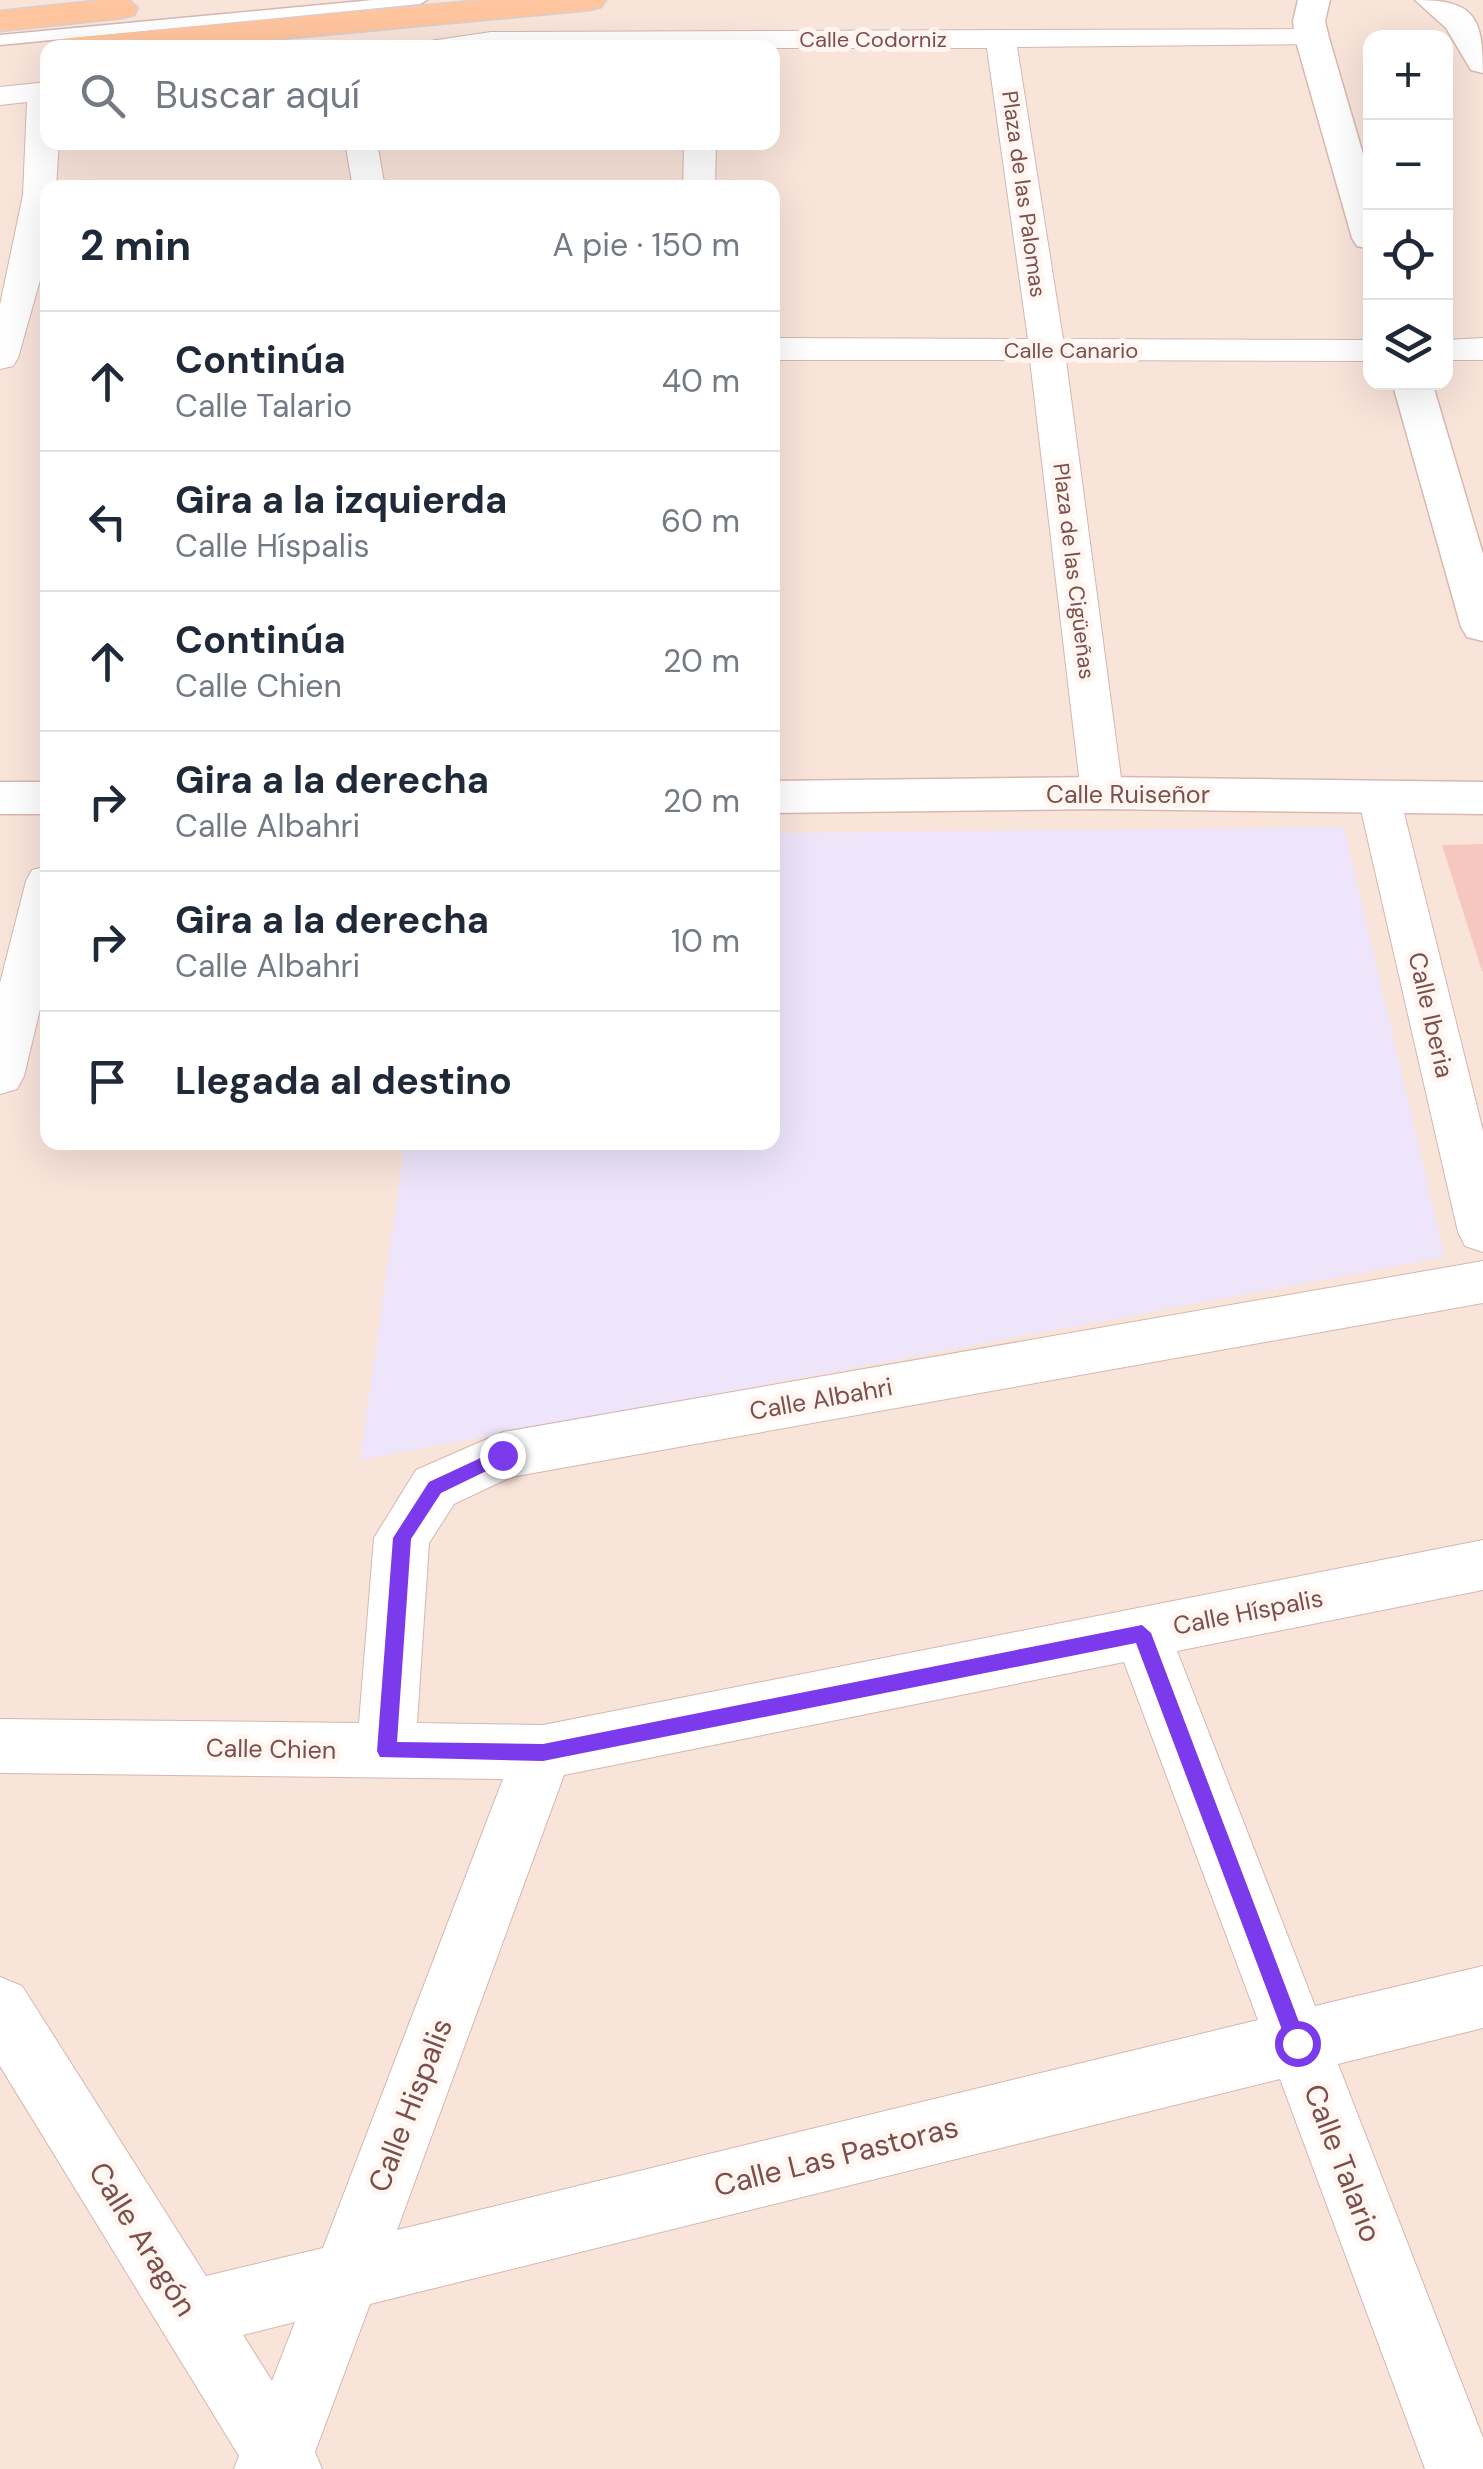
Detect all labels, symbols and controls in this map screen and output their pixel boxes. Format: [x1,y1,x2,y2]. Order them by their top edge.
street label: Calle Codorniz [799,25,947,54]
map controls [1363,30,1453,390]
button: + [1363,30,1453,120]
search box [40,40,780,150]
icon: search [75,68,130,123]
text: Buscar aquí [155,70,360,120]
street label: Plaza de las Palomas [995,89,1053,299]
button: − [1363,120,1453,210]
button: locate [1363,210,1453,300]
text: 2 min [80,218,191,273]
text: A pie · 150 m [553,224,740,266]
button: layers [1363,300,1453,390]
text: Continúa [175,335,346,385]
street label: Calle Canario [1004,336,1138,365]
icon: ahead [80,354,135,409]
text: 40 m [662,360,740,402]
text: Calle Talario [175,385,352,427]
street label: Plaza de las Cigüeñas [1046,461,1102,681]
text: Gira a la izquierda [175,475,507,525]
icon: left [80,494,135,549]
text: 60 m [661,500,740,542]
text: Calle Híspalis [175,525,370,567]
text: Continúa [175,615,346,665]
icon: ahead [80,634,135,689]
text: 20 m [663,640,740,682]
text: Calle Chien [175,665,342,707]
text: Gira a la derecha [175,755,489,805]
icon: right [80,774,135,829]
street label: Calle Ruiseñor [1046,778,1210,811]
text: 20 m [663,780,740,822]
text: Calle Albahri [175,805,360,847]
text: Gira a la derecha [175,895,489,945]
icon: right [80,914,135,969]
text: 10 m [671,920,740,962]
text: Calle Albahri [175,945,360,987]
street label: Calle Iberia [1401,949,1461,1081]
icon: arrive [80,1054,135,1109]
text: Llegada al destino [175,1056,512,1106]
street label: Calle Albahri [747,1370,895,1428]
route end [480,1433,526,1479]
street label: Calle Híspalis [1170,1581,1326,1643]
street label: Calle Chien [206,1731,336,1767]
street label: Calle Hispalis [359,2013,461,2197]
route start [1275,2021,1321,2067]
street label: Calle Talario [1295,2078,1391,2248]
street label: Calle Las Pastoras [710,2107,962,2205]
street label: Calle Aragón [80,2155,206,2323]

